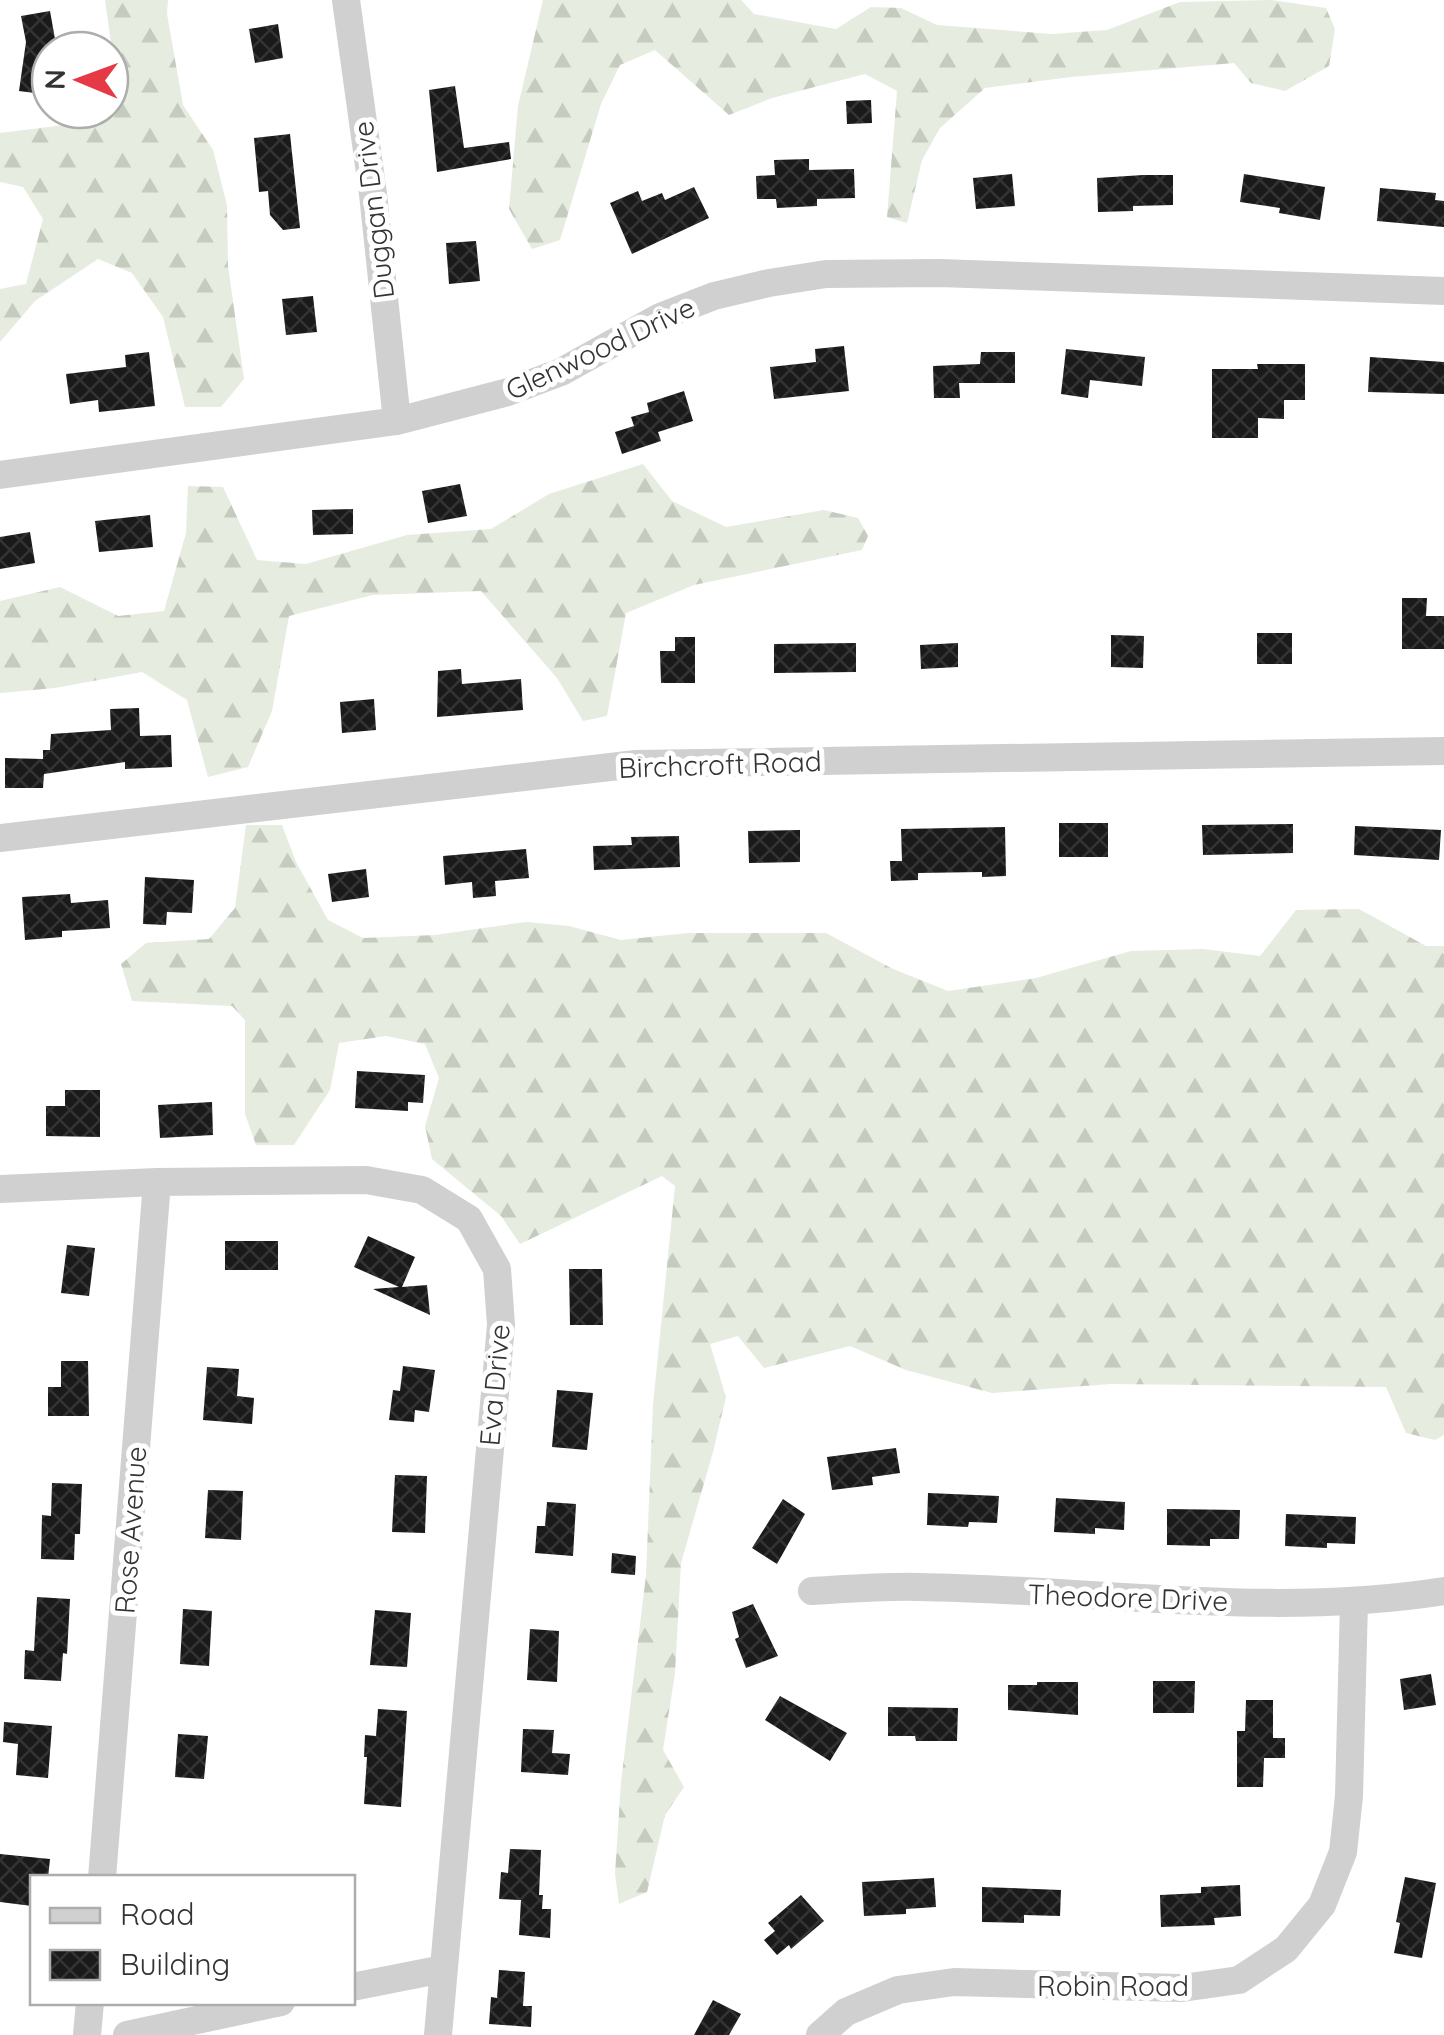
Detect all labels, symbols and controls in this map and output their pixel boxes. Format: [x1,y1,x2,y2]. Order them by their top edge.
north arrow [30,30,130,130]
text: N [37,69,72,90]
street label: Duggan Drive [345,119,401,301]
street label: Glenwood Drive [500,289,700,407]
street label: Birchcroft Road [618,743,822,785]
street label: Eva Drive [471,1323,517,1447]
street label: Rose Avenue [107,1445,153,1615]
street label: Theodore Drive [1027,1576,1229,1618]
legend [30,1875,355,2005]
text: Road [120,1895,194,1933]
text: Building [120,1945,230,1983]
street label: Robin Road [1037,1968,1189,2003]

